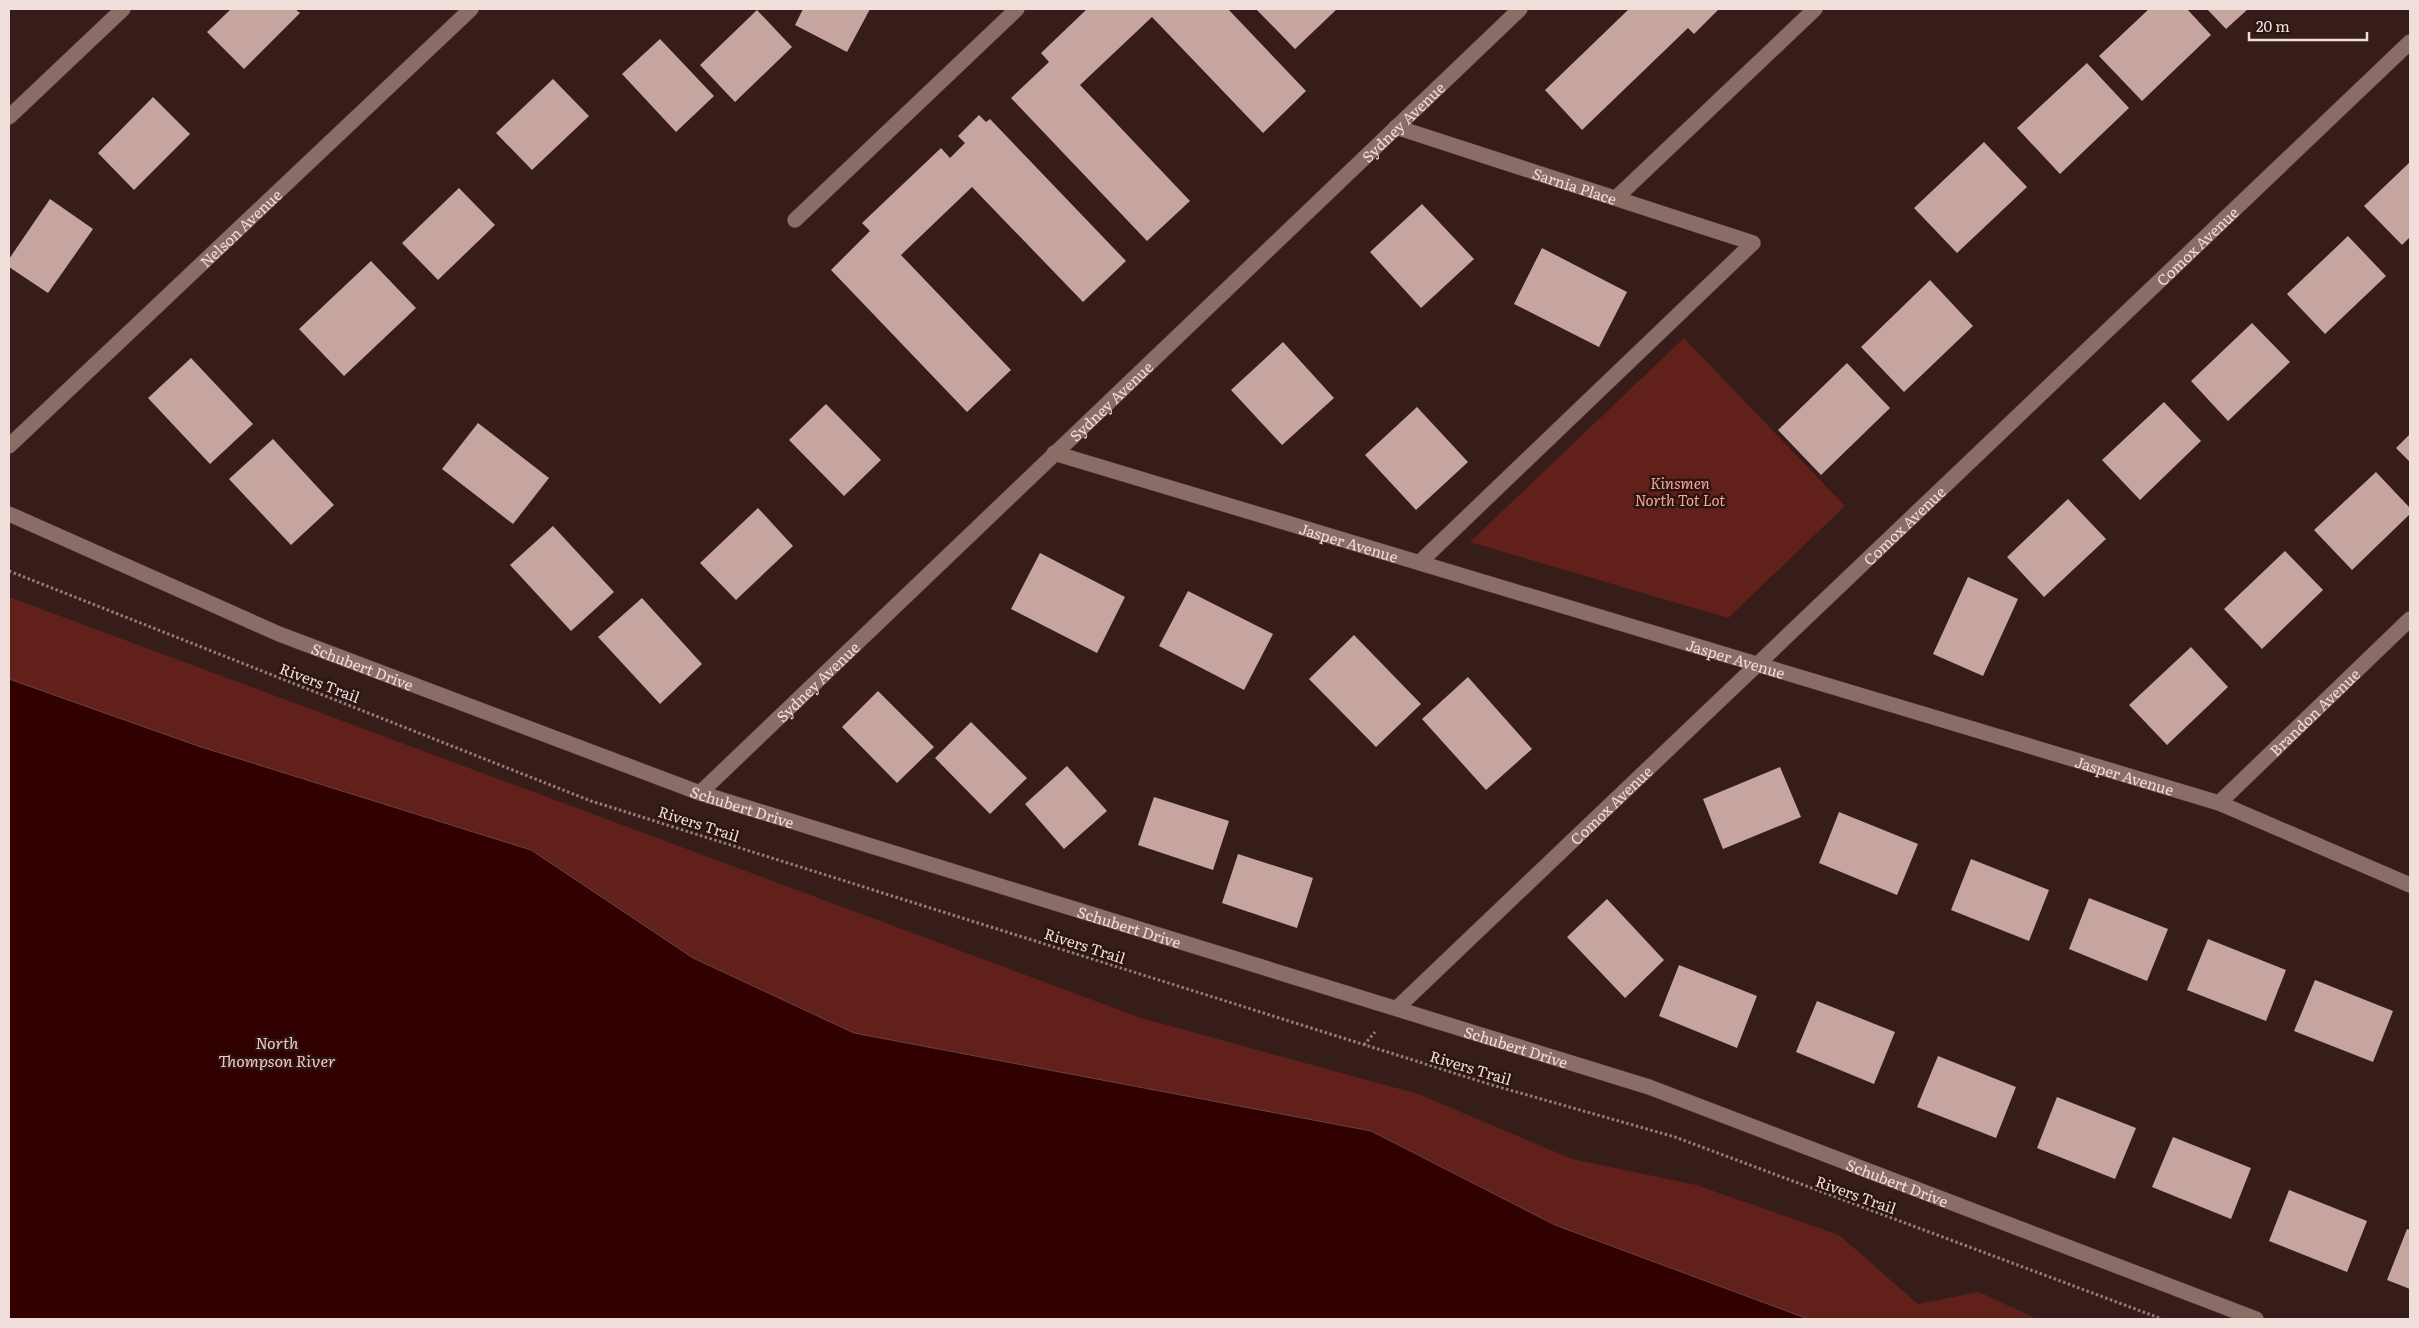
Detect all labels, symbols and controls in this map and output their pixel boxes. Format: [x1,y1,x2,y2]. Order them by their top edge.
scale bar [2249,10,2366,42]
text: 20 m [2256,14,2290,37]
street label: Sydney Avenue [1356,76,1450,167]
street label: Sarnia Place [1530,161,1620,210]
street label: Nelson Avenue [194,183,286,272]
street label: Comox Avenue [2150,200,2243,290]
street label: Sydney Avenue [1064,355,1158,446]
park label: Kinsmen North Tot Lot [1635,471,1725,511]
street label: Comox Avenue [1857,480,1950,570]
street label: Jasper Avenue [1297,516,1401,567]
street label: Jasper Avenue [1684,632,1788,684]
street label: Sydney Avenue [770,635,864,727]
street label: Schubert Drive [308,636,417,695]
street label: Rivers Trail [277,656,363,708]
street label: Brandon Avenue [2264,662,2365,761]
street label: Jasper Avenue [2072,749,2177,800]
street label: Comox Avenue [1564,759,1657,849]
street label: Schubert Drive [687,779,797,833]
street label: Rivers Trail [655,799,743,847]
street label: Schubert Drive [1075,899,1184,953]
street label: Rivers Trail [1041,921,1129,969]
street label: Schubert Drive [1461,1019,1571,1073]
water label: North Thompson River [218,1030,336,1072]
street label: Rivers Trail [1427,1044,1515,1090]
street label: Schubert Drive [1843,1152,1952,1212]
street label: Rivers Trail [1812,1169,1900,1219]

